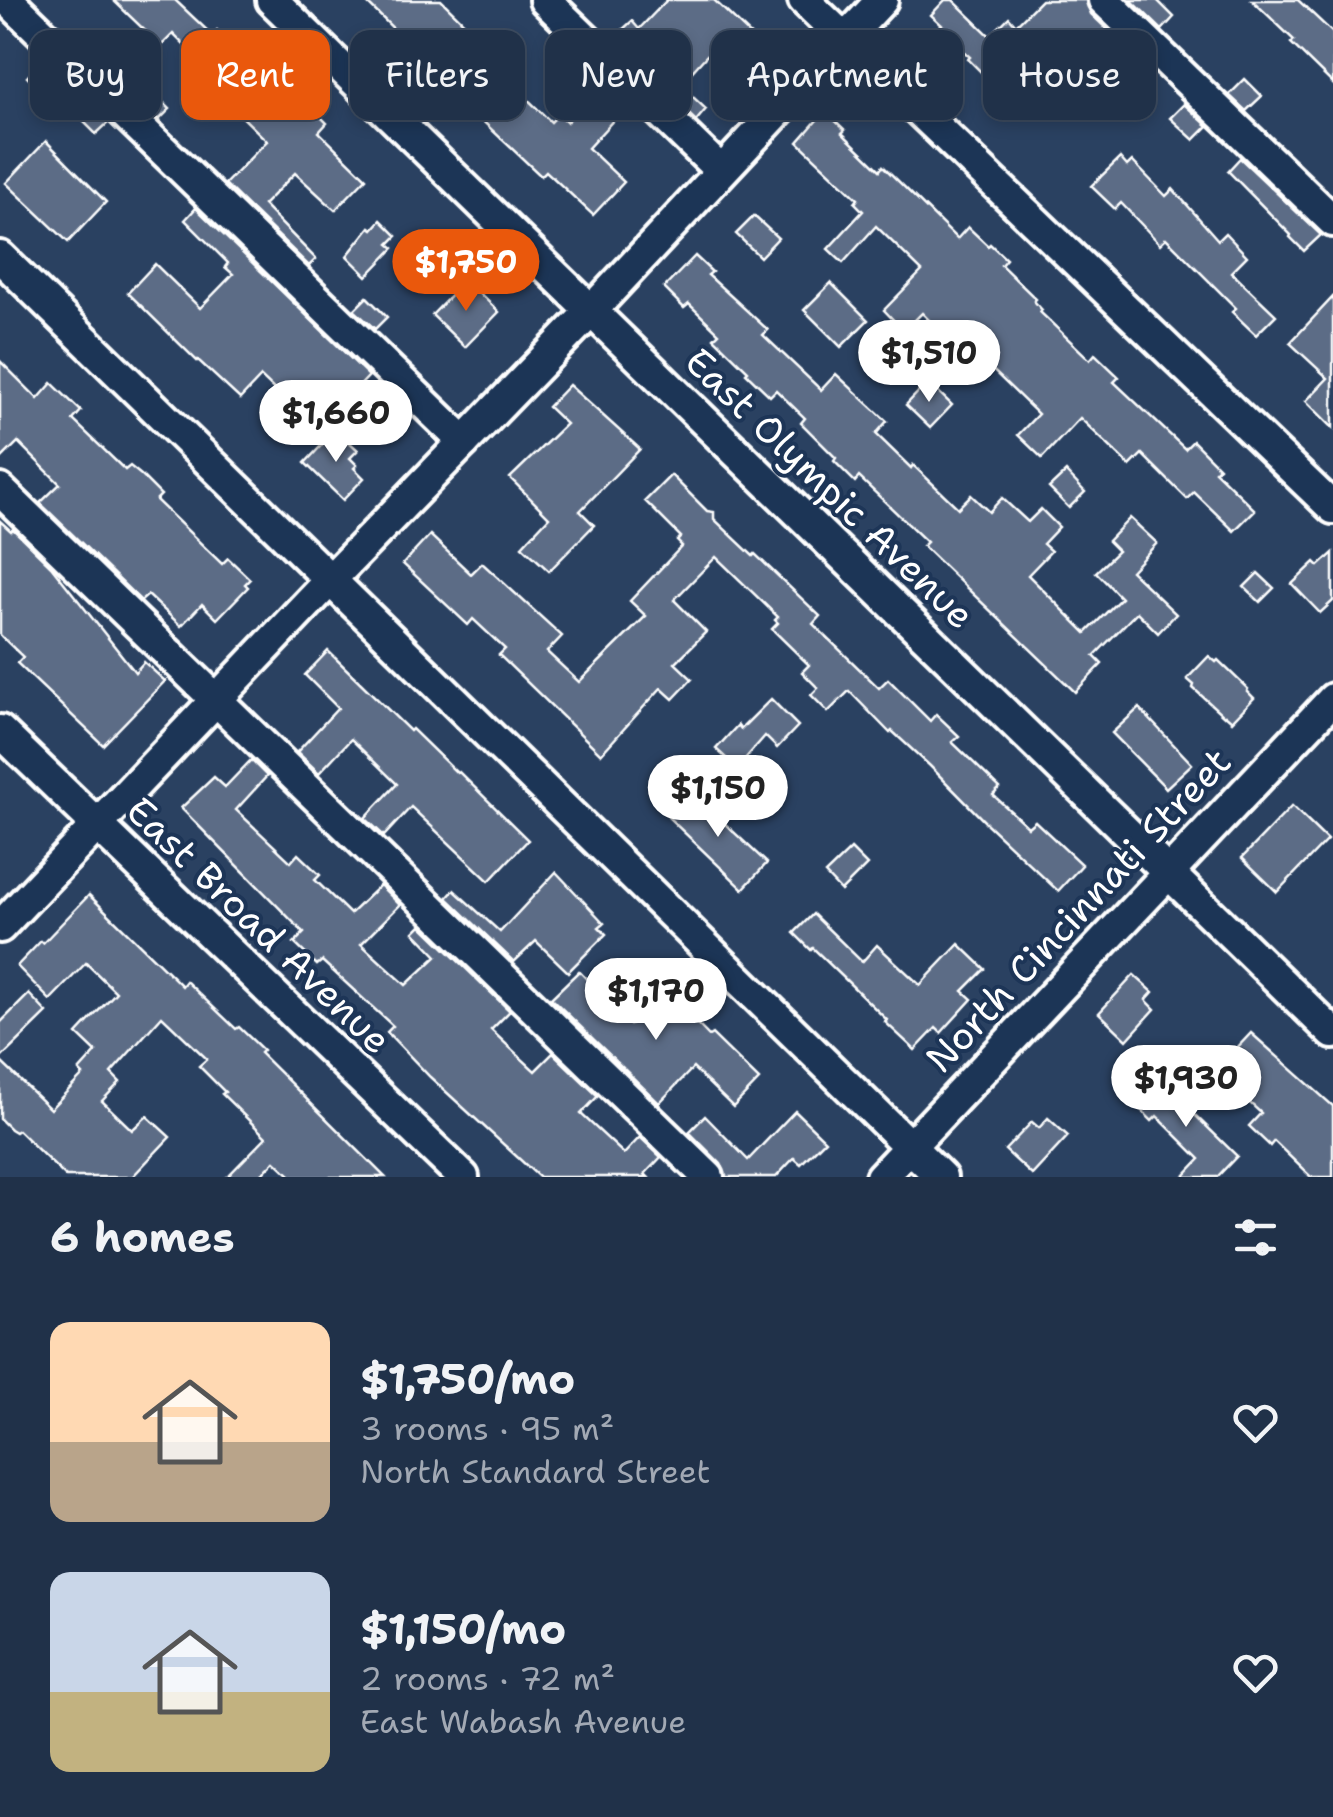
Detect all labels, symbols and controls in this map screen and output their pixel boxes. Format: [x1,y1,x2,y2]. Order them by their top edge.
chip: Buy [30,30,161,120]
chip: Rent [181,30,330,120]
chip: Filters [350,30,525,120]
chip: New [545,30,691,120]
chip: Apartment [711,30,963,120]
chip: House [983,30,1156,120]
pin: $1,750 [385,229,547,314]
text: $1,750 [414,240,518,283]
pin: $1,510 [848,320,1010,405]
text: $1,510 [880,331,978,374]
street label: East Olympic Avenue [674,336,986,640]
pin: $1,660 [255,380,417,465]
text: $1,660 [281,391,391,434]
street label: North Cincinnati Street [914,737,1242,1083]
pin: $1,150 [637,755,799,840]
text: $1,150 [670,766,766,809]
street label: East Broad Avenue [116,785,402,1065]
pin: $1,170 [575,958,737,1043]
text: $1,170 [607,969,705,1012]
pin: $1,930 [1105,1045,1267,1130]
text: $1,930 [1133,1056,1239,1099]
text: 6 homes [50,1209,235,1265]
icon: filters [1228,1210,1283,1265]
text: $1,750/mo [360,1351,575,1407]
icon: home [130,1362,250,1482]
icon: heart [1228,1395,1283,1450]
text: 3 rooms · 95 m² [360,1407,614,1450]
text: North Standard Street [360,1450,711,1493]
text: $1,150/mo [360,1601,566,1657]
icon: home [130,1612,250,1732]
icon: heart [1228,1645,1283,1700]
text: 2 rooms · 72 m² [360,1657,615,1700]
text: East Wabash Avenue [360,1700,686,1743]

